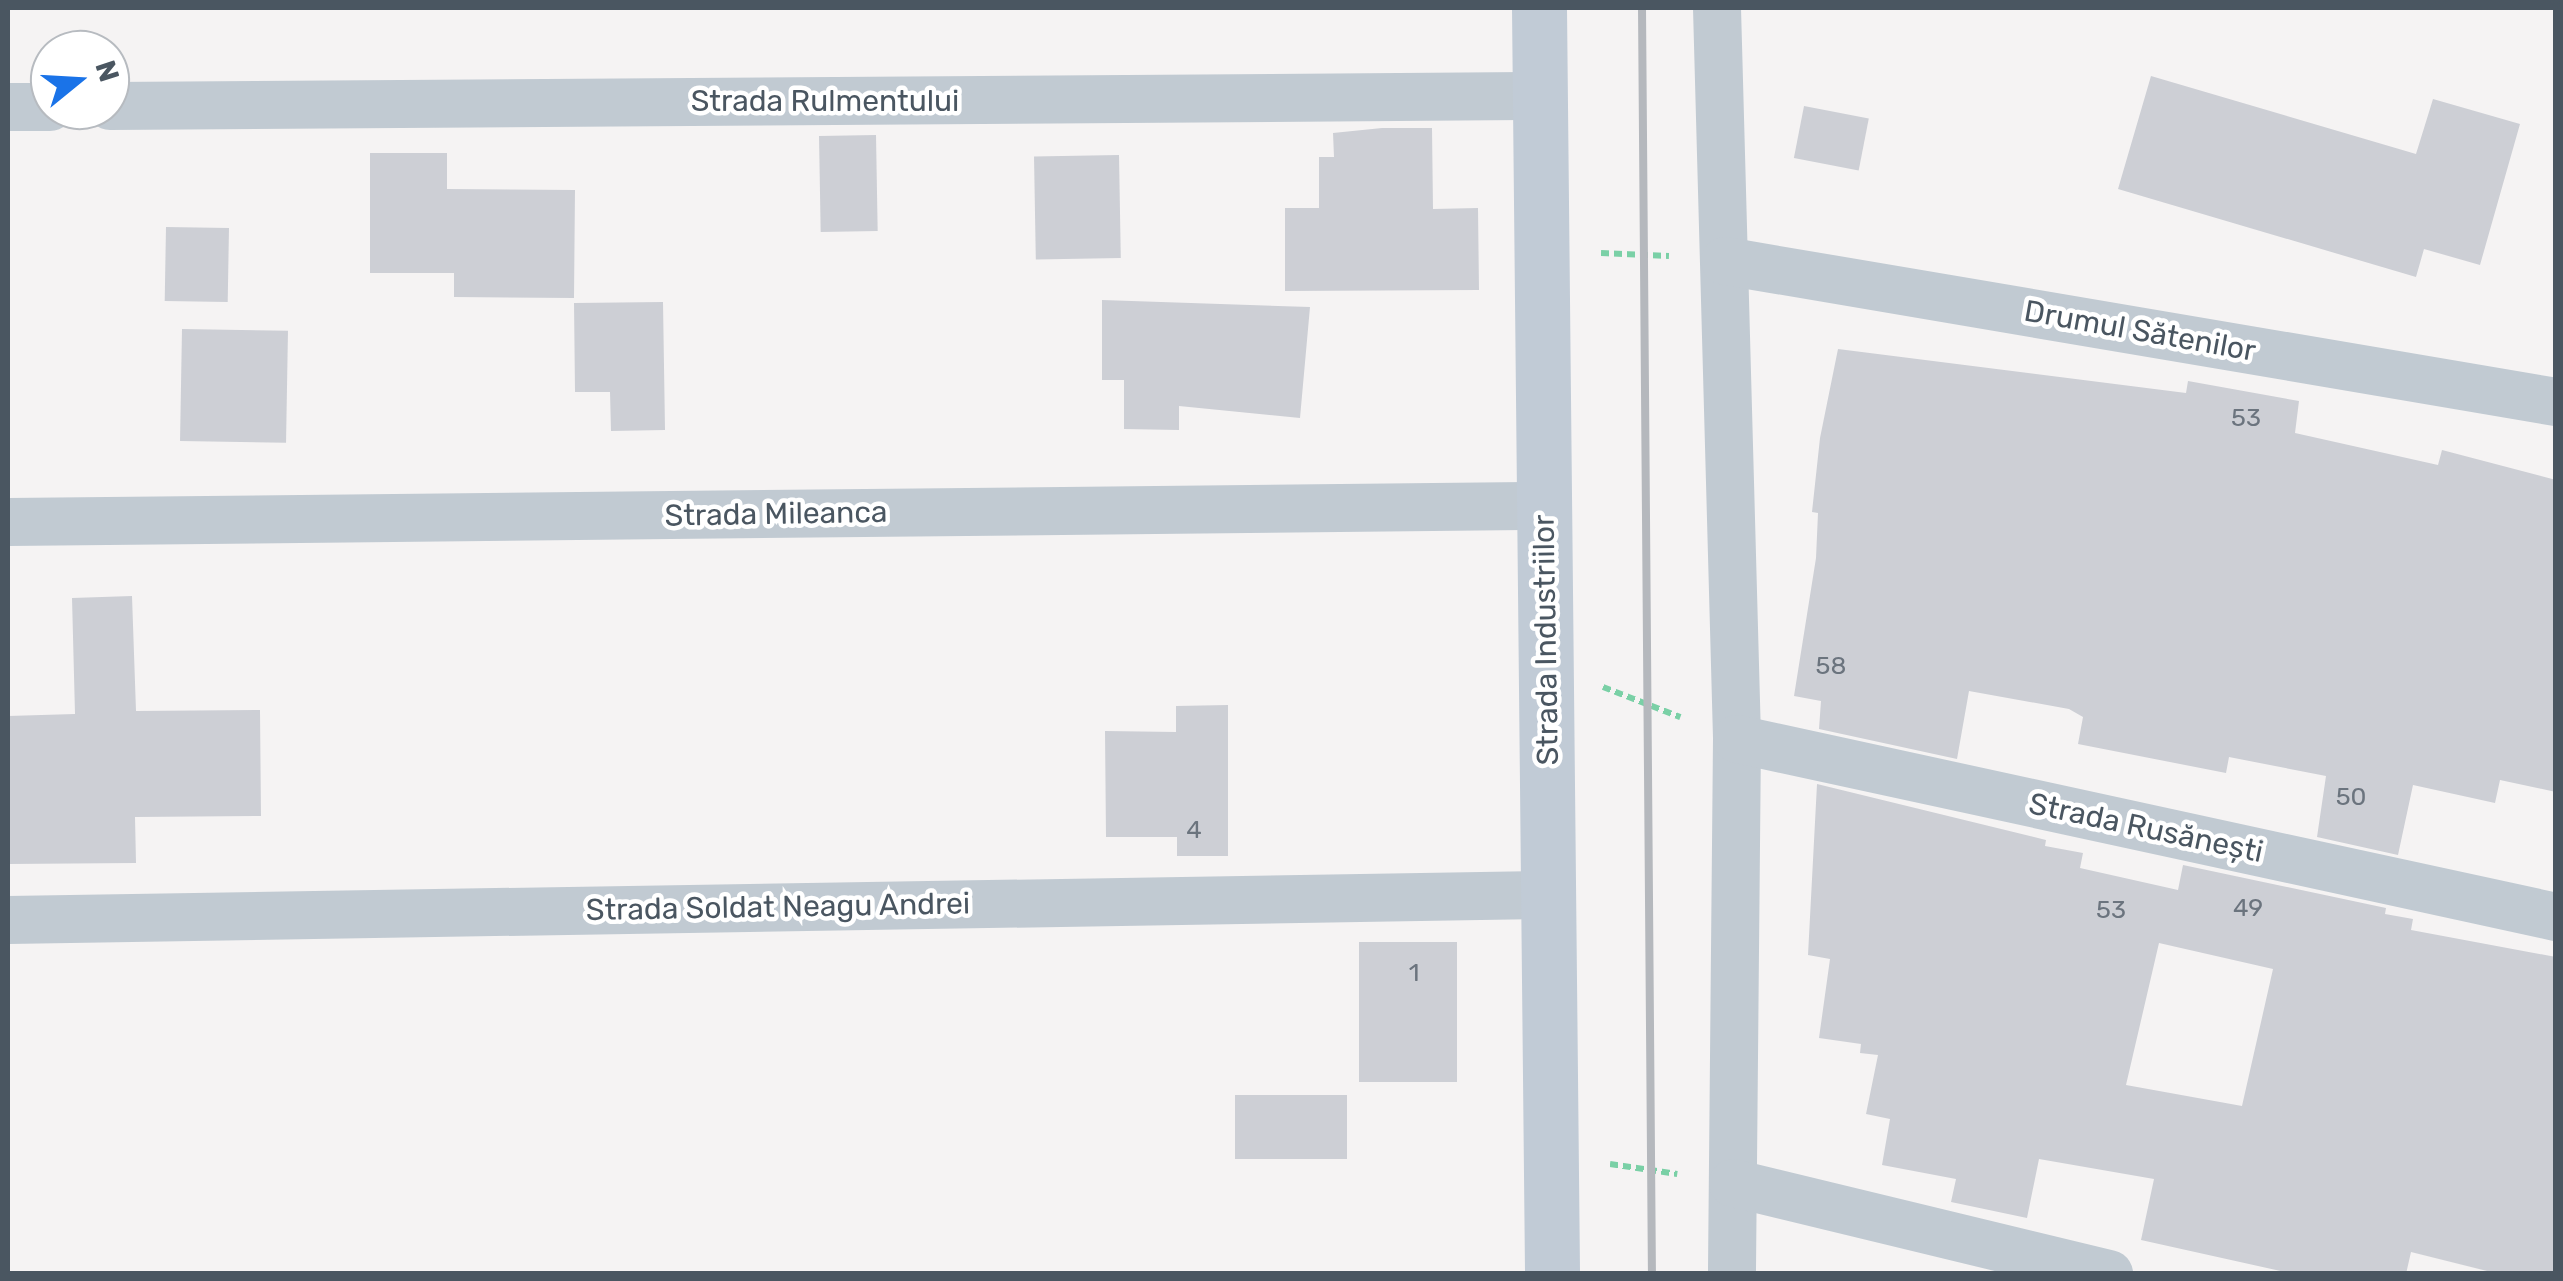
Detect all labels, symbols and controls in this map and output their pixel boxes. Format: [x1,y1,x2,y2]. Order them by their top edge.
north arrow [30,30,130,130]
text: N [88,57,126,86]
street label: Strada Rulmentului [691,83,959,119]
street label: Drumul Sătenilor [2021,293,2259,369]
house number: 53 [2231,403,2261,433]
street label: Strada Mileanca [664,494,888,534]
street label: Strada Industriilor [1526,514,1566,766]
house number: 58 [1816,651,1846,681]
house number: 50 [2336,782,2366,812]
street label: Strada Rusănești [2026,786,2266,870]
house number: 4 [1186,815,1202,845]
street label: Strada Soldat Neagu Andrei [585,886,971,928]
house number: 49 [2233,893,2263,923]
house number: 53 [2096,895,2126,925]
house number: 1 [1409,958,1419,988]

